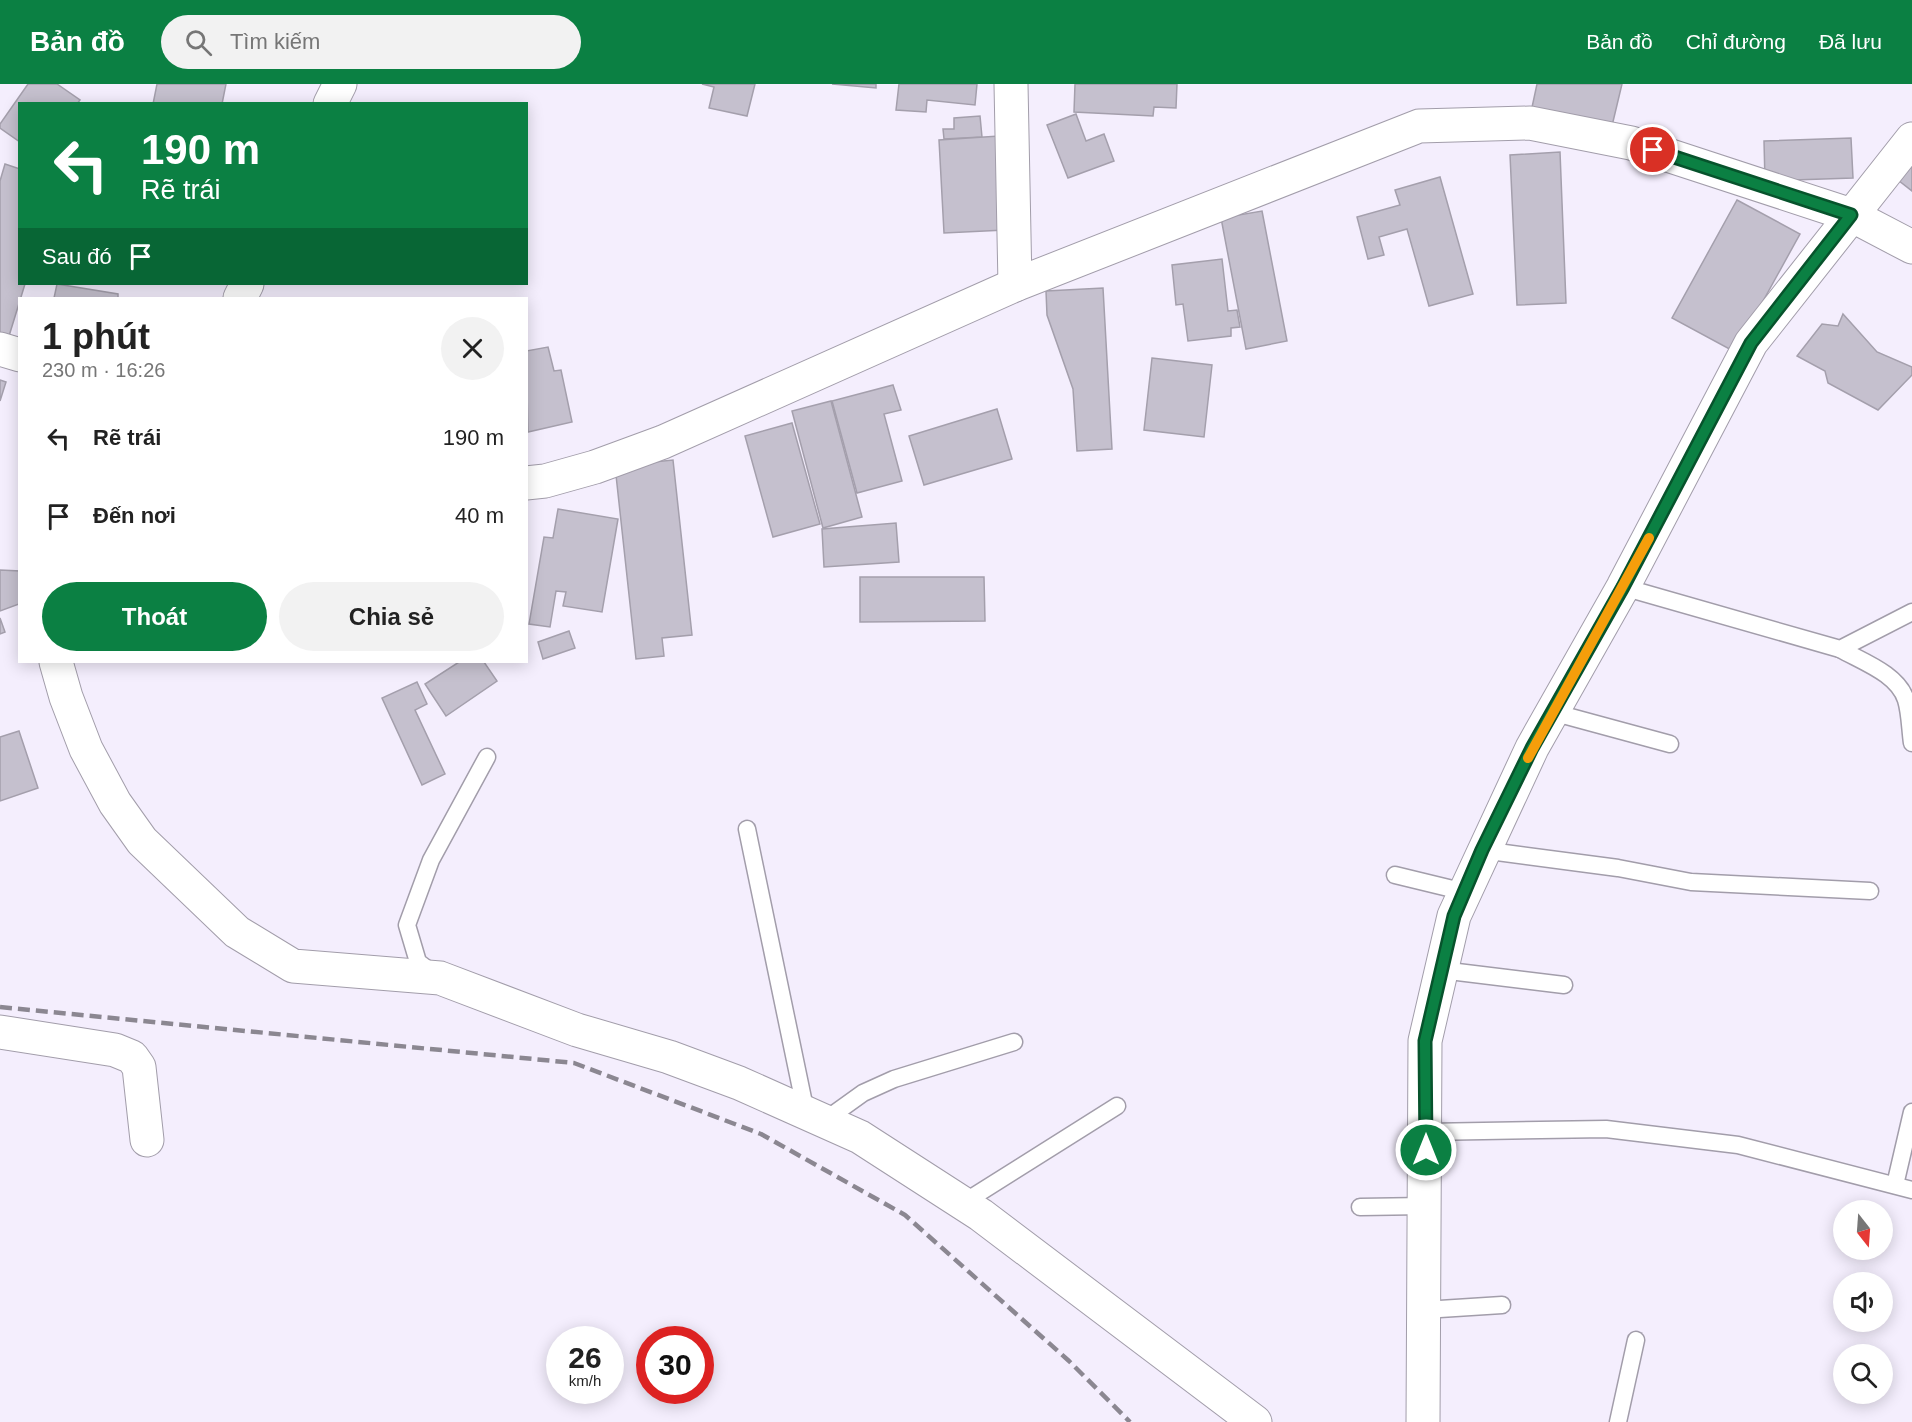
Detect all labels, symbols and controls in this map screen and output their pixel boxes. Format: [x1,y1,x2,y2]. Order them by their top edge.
search box [161,15,581,69]
text: Bản đồ [30,26,125,57]
icon: search [182,26,215,59]
text: Tìm kiếm [230,29,320,54]
text: Bản đồ [1586,30,1653,53]
text: Chỉ đường [1686,30,1786,53]
text: Đã lưu [1819,30,1882,53]
pin [1627,124,1678,175]
icon: left [42,126,120,204]
text: 190 m [141,126,260,173]
icon: arrive [1636,133,1669,166]
text: Rẽ trái [141,175,221,205]
icon: arrive [124,240,157,273]
text: Sau đó [42,244,112,269]
text: 1 phút [42,316,150,357]
button: close [441,317,504,380]
text: 230 m · 16:26 [42,359,165,381]
icon: left [42,422,75,455]
text: Rẽ trái [93,425,161,450]
text: 190 m [443,425,504,450]
icon: arrive [42,500,75,533]
text: Đến nơi [93,503,176,528]
text: 40 m [455,503,504,528]
button: Thoát [42,582,267,651]
button: Chia sẻ [279,582,504,651]
position arrow [1394,1118,1458,1182]
north arrow [1833,1200,1893,1260]
map controls [1833,1200,1893,1404]
button: sound [1833,1272,1893,1332]
speed limit sign: 30 [636,1326,714,1404]
text: 26 [568,1341,602,1374]
button: search [1833,1344,1893,1404]
text: km/h [569,1372,601,1389]

